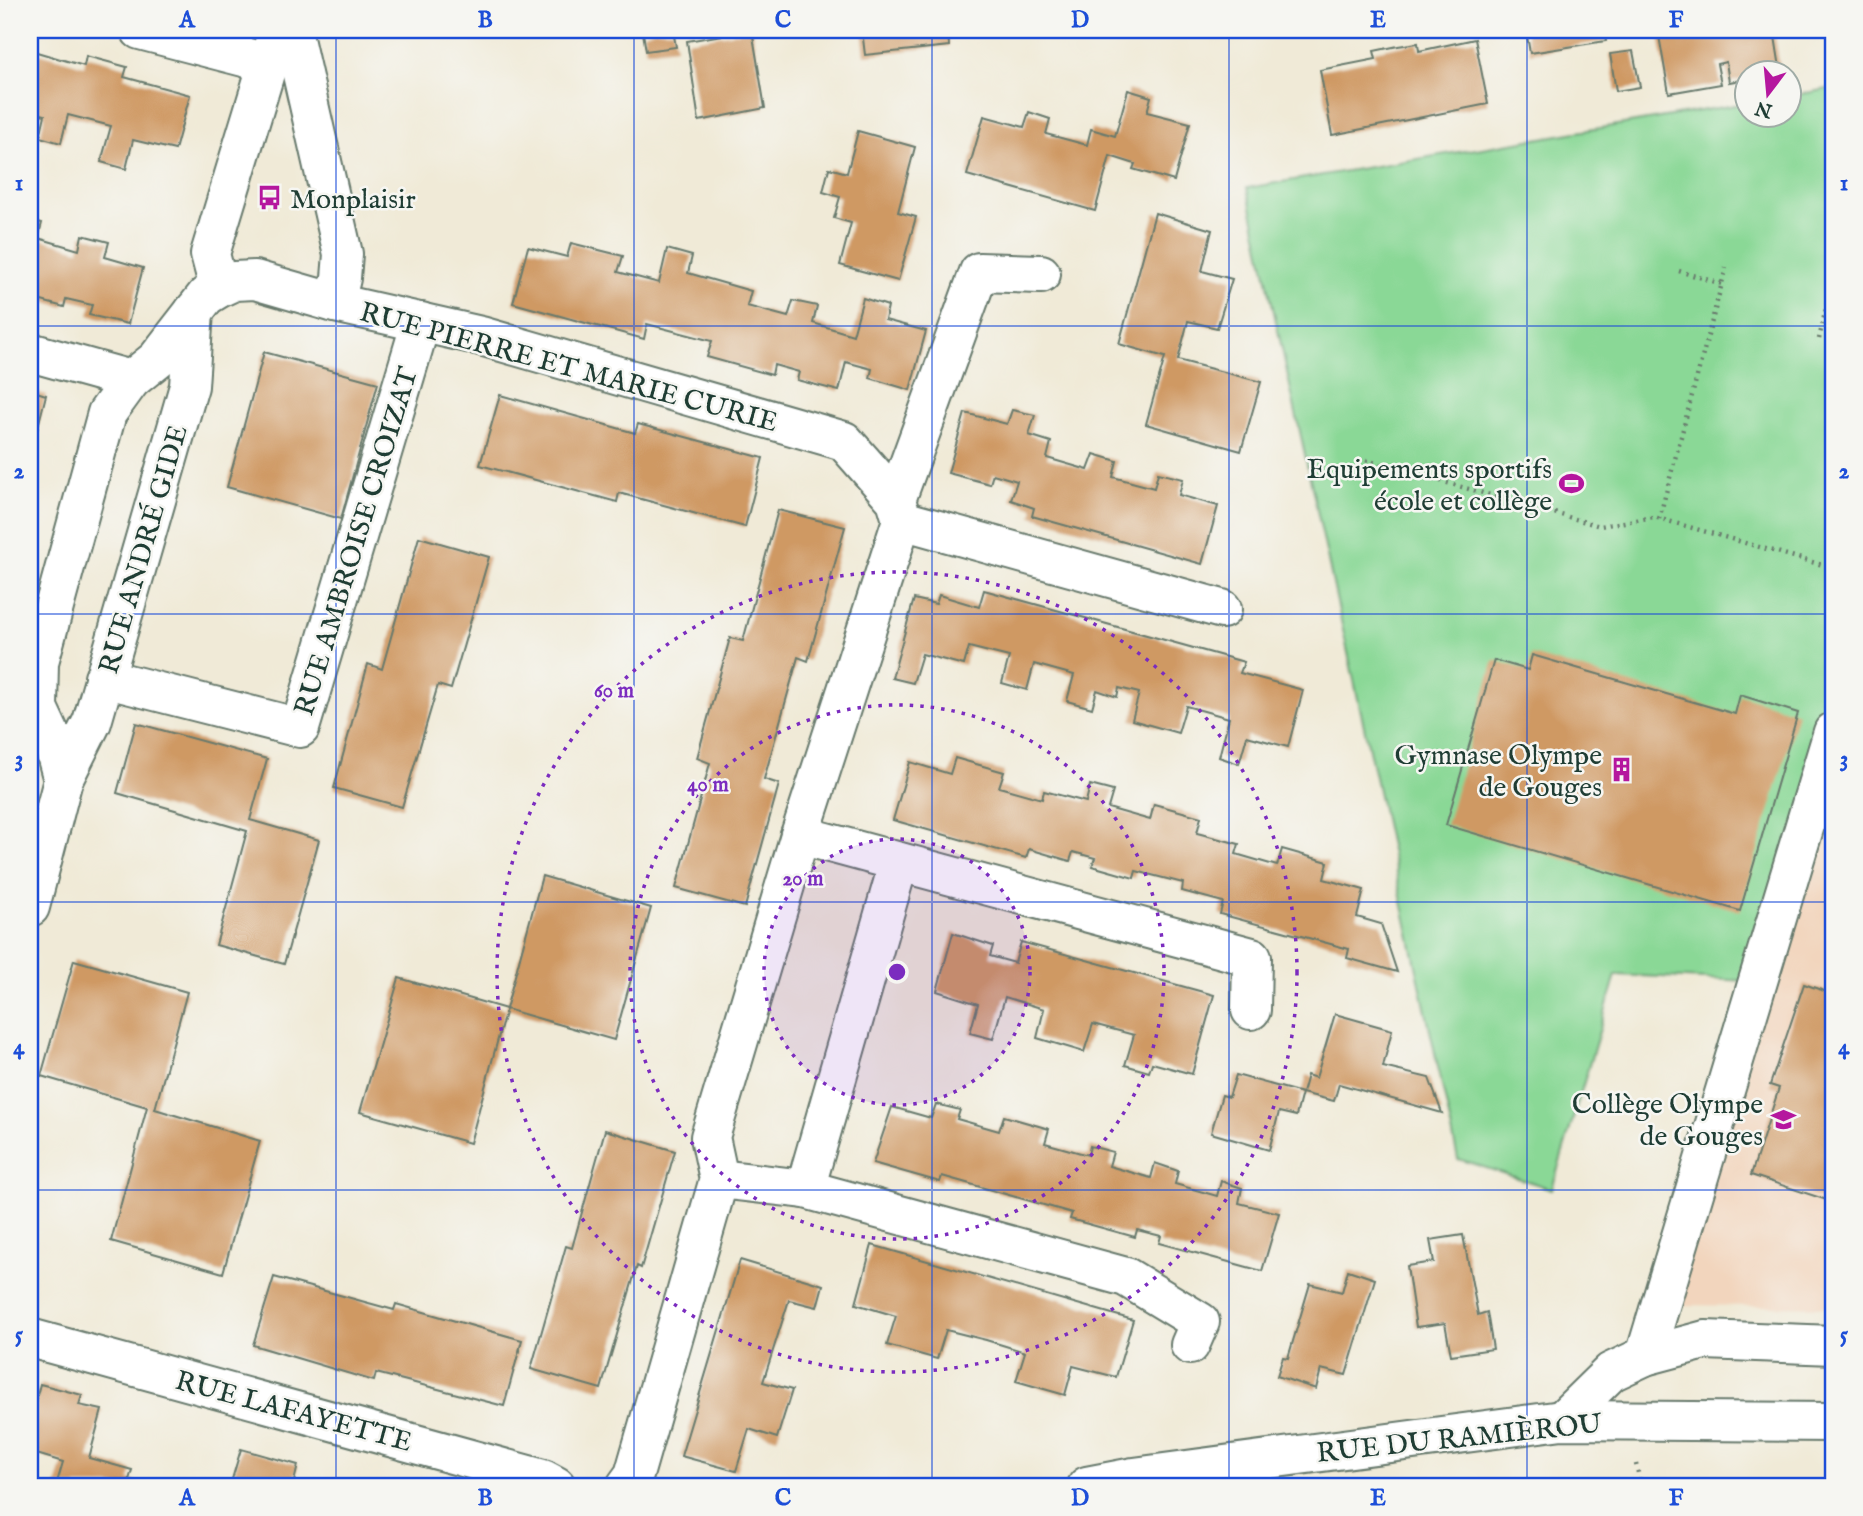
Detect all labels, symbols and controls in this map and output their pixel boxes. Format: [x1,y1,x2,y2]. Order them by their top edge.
text: A [178,6,196,35]
text: B [477,6,493,35]
text: C [775,6,792,35]
text: D [1071,6,1089,35]
text: E [1370,6,1386,35]
text: F [1669,6,1684,35]
north arrow [1734,60,1804,130]
text: N [1752,94,1776,122]
text: 1 [15,169,23,198]
text: 1 [1840,169,1848,198]
place label: Monplaisir [290,183,416,218]
bus stop icon: Monplaisir [256,184,284,212]
street label: RUE PIERRE ET MARIE CURIE [356,296,781,441]
street label: RUE AMBROISE CROIZAT [288,363,427,720]
street label: RUE ANDRÉ GIDE [91,421,197,678]
place label: Equipements sportifs école et collège [1307,453,1552,520]
text: 2 [14,457,25,486]
text: 2 [1839,457,1850,486]
sports icon: Equipements sportifs école et collège [1558,470,1586,498]
text: 60 m [594,678,635,705]
place label: Gymnase Olympe de Gouges [1395,739,1602,806]
text: 3 [15,745,23,774]
text: 3 [1840,745,1848,774]
building icon: Gymnase Olympe de Gouges [1608,756,1636,784]
text: 40 m [687,772,729,799]
text: 20 m [783,866,824,893]
centre of rings [885,960,909,984]
text: 4 [13,1033,25,1062]
text: 4 [1838,1033,1850,1062]
place label: Collège Olympe de Gouges [1572,1088,1763,1155]
school or university icon: Collège Olympe de Gouges [1769,1105,1797,1133]
text: 5 [15,1321,24,1350]
text: 5 [1840,1321,1849,1350]
street label: RUE LAFAYETTE [171,1364,415,1461]
street label: RUE DU RAMIÈROU [1315,1406,1604,1472]
text: A [178,1484,196,1513]
text: B [477,1484,493,1513]
text: C [775,1484,792,1513]
text: D [1071,1484,1089,1513]
text: E [1370,1484,1386,1513]
text: F [1669,1484,1684,1513]

